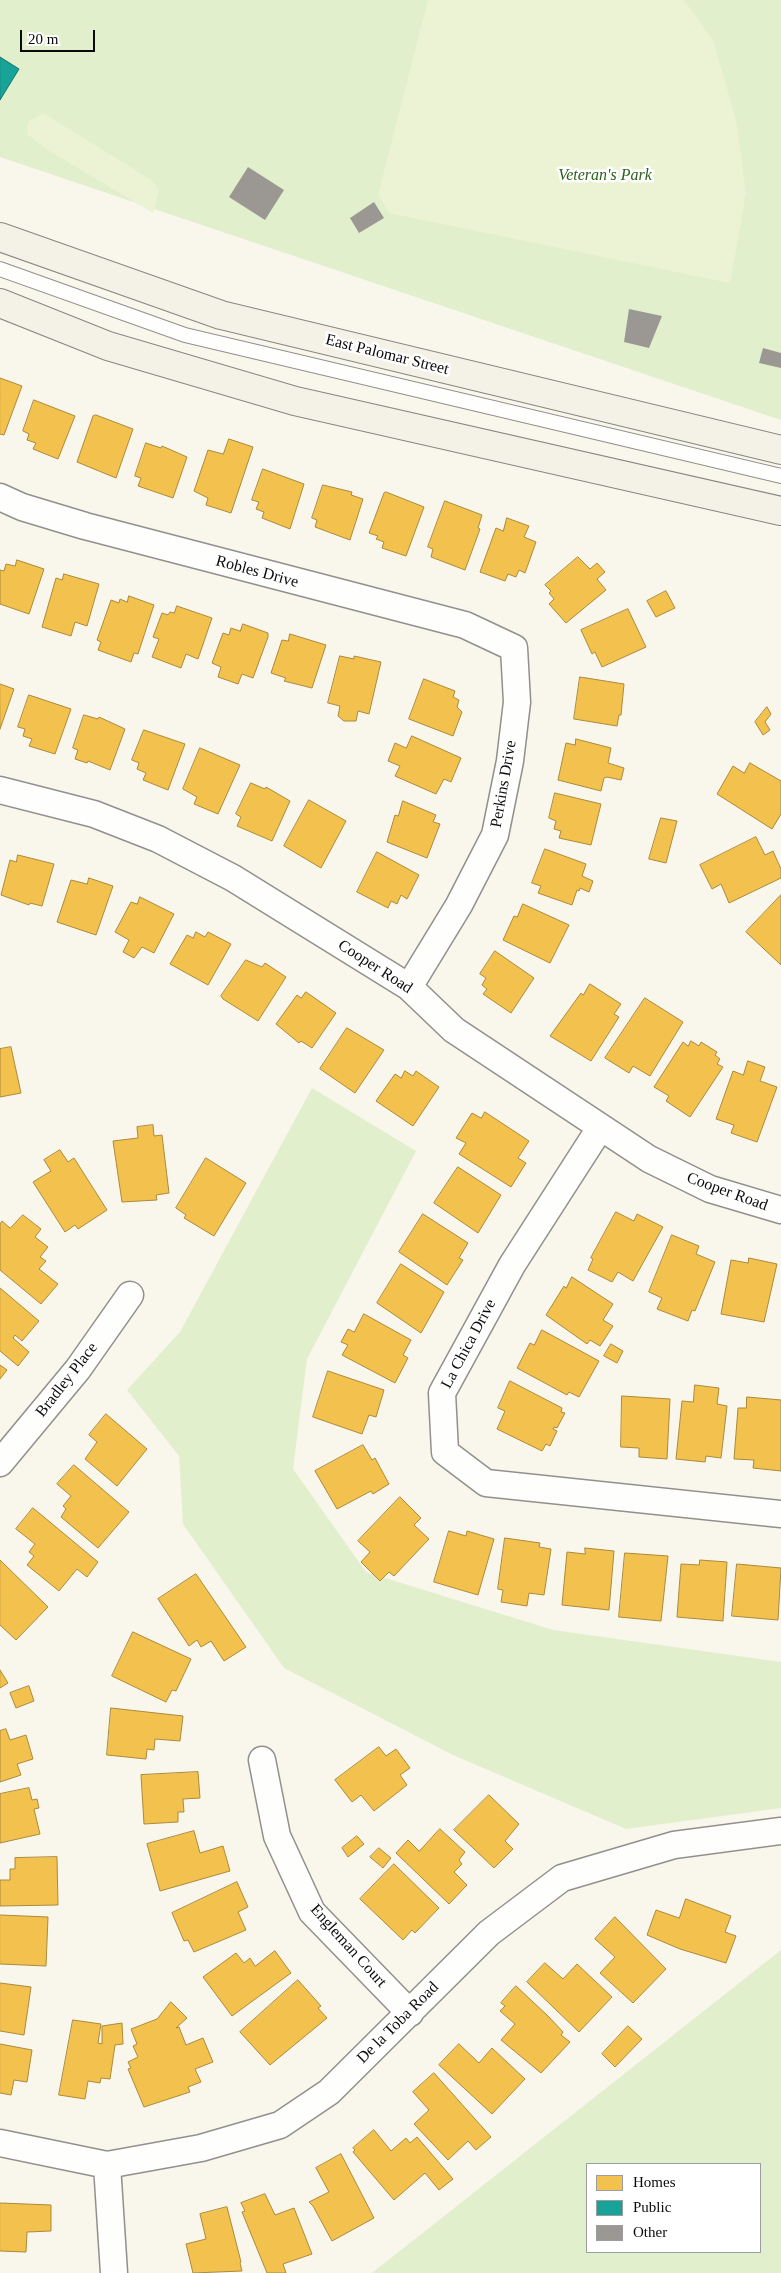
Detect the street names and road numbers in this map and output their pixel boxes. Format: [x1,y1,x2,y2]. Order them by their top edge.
street label: East Palomar Street [323,330,451,380]
street label: Robles Drive [214,552,300,592]
street label: Perkins Drive [487,739,521,829]
street label: Cooper Road [334,936,416,998]
street label: Cooper Road [684,1168,770,1216]
street label: La Chica Drive [437,1296,501,1392]
street label: Bradley Place [32,1339,102,1421]
street label: Engleman Court [306,1900,390,1992]
street label: De la Toba Road [353,1978,443,2068]

